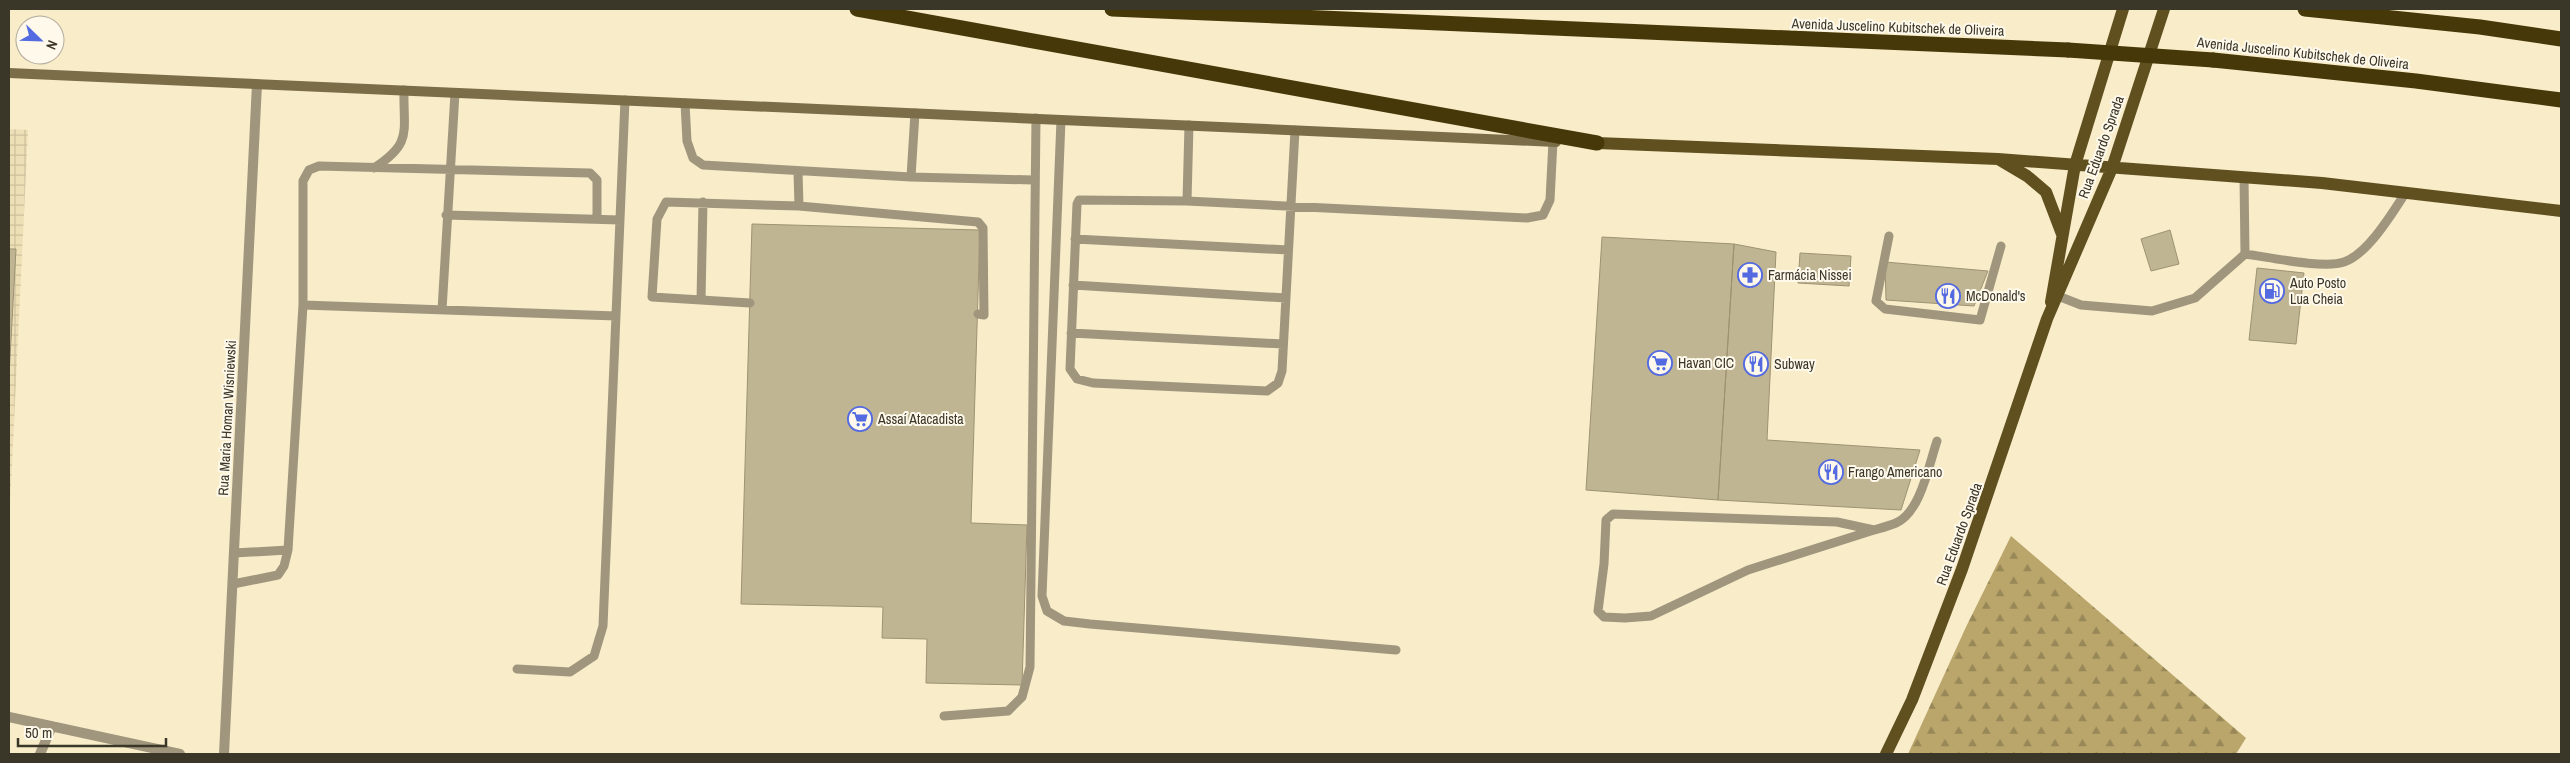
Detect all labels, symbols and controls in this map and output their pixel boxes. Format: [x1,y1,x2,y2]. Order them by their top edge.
street label: Avenida Juscelino Kubitschek de Oliveira [1790,14,2005,40]
north arrow [15,15,65,65]
street label: Avenida Juscelino Kubitschek de Oliveira [2195,33,2410,73]
text: N [42,38,62,52]
street label: Rua Eduardo Sprada [2074,93,2128,201]
pharmacy icon: Farmácia Nissei [1737,262,1763,288]
place label: Farmácia Nissei [1768,266,1852,284]
place label: Auto Posto Lua Cheia [2289,274,2346,308]
fuel station icon: Auto Posto Lua Cheia [2259,278,2285,304]
restaurant icon: McDonald's [1935,283,1961,309]
place label: McDonald's [1966,287,2026,305]
street label: Rua Maria Homan Wisniewski [214,340,240,496]
supermarket icon: Havan CIC [1647,350,1673,376]
restaurant icon: Subway [1743,351,1769,377]
place label: Havan CIC [1678,354,1734,372]
place label: Subway [1774,355,1815,373]
supermarket icon: Assaí Atacadista [847,406,873,432]
place label: Assaí Atacadista [877,410,964,428]
restaurant icon: Frango Americano [1818,459,1844,485]
place label: Frango Americano [1848,463,1942,481]
street label: Rua Eduardo Sprada [1932,480,1986,588]
scale bar [18,716,165,748]
text: 50 m [25,722,52,743]

